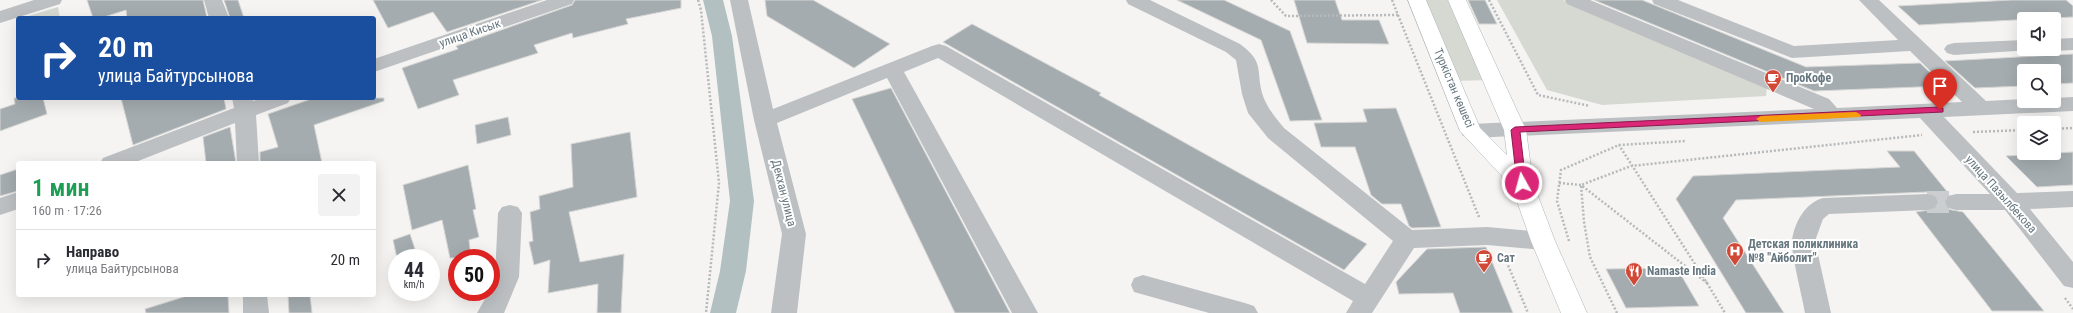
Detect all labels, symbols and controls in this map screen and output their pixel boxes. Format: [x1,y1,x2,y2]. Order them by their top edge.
map controls [2017,12,2061,160]
button: sound [2017,12,2061,56]
street label: улица Кисык [437,16,503,50]
text: 20 m [98,31,154,64]
icon: right [32,32,84,84]
street label: Түркістан көшесі [1431,46,1477,130]
button: search [2017,64,2061,108]
text: улица Байтурсынова [98,65,254,86]
cafe icon: ПроКофе [1763,68,1783,93]
pin [1923,69,1957,110]
place label: ПроКофе [1786,71,1831,85]
icon: arrive [1929,75,1951,97]
button: layers [2017,116,2061,160]
street label: улица Пазылбекова [1962,152,2040,236]
street label: Декхан улица [769,158,799,228]
position arrow [1501,162,1543,204]
text: 1 мин [32,174,90,202]
button: close [318,174,360,216]
text: 160 m · 17:26 [32,203,102,218]
place label: Детская поликлиника №8 "Айболит" [1748,237,1858,265]
hospital icon: Детская поликлиника №8 "Айболит" [1725,241,1745,266]
text: Направо [66,243,119,261]
cafe icon: Сат [1474,248,1494,273]
icon: right [32,249,54,271]
speed limit sign: 50 [448,249,500,301]
text: 20 m [330,251,360,269]
place label: Сат [1497,251,1515,265]
text: 44 [404,258,424,282]
text: улица Байтурсынова [66,261,179,276]
restaurant icon: Namaste India [1624,261,1644,286]
place label: Namaste India [1647,264,1716,278]
text: km/h [404,279,424,290]

